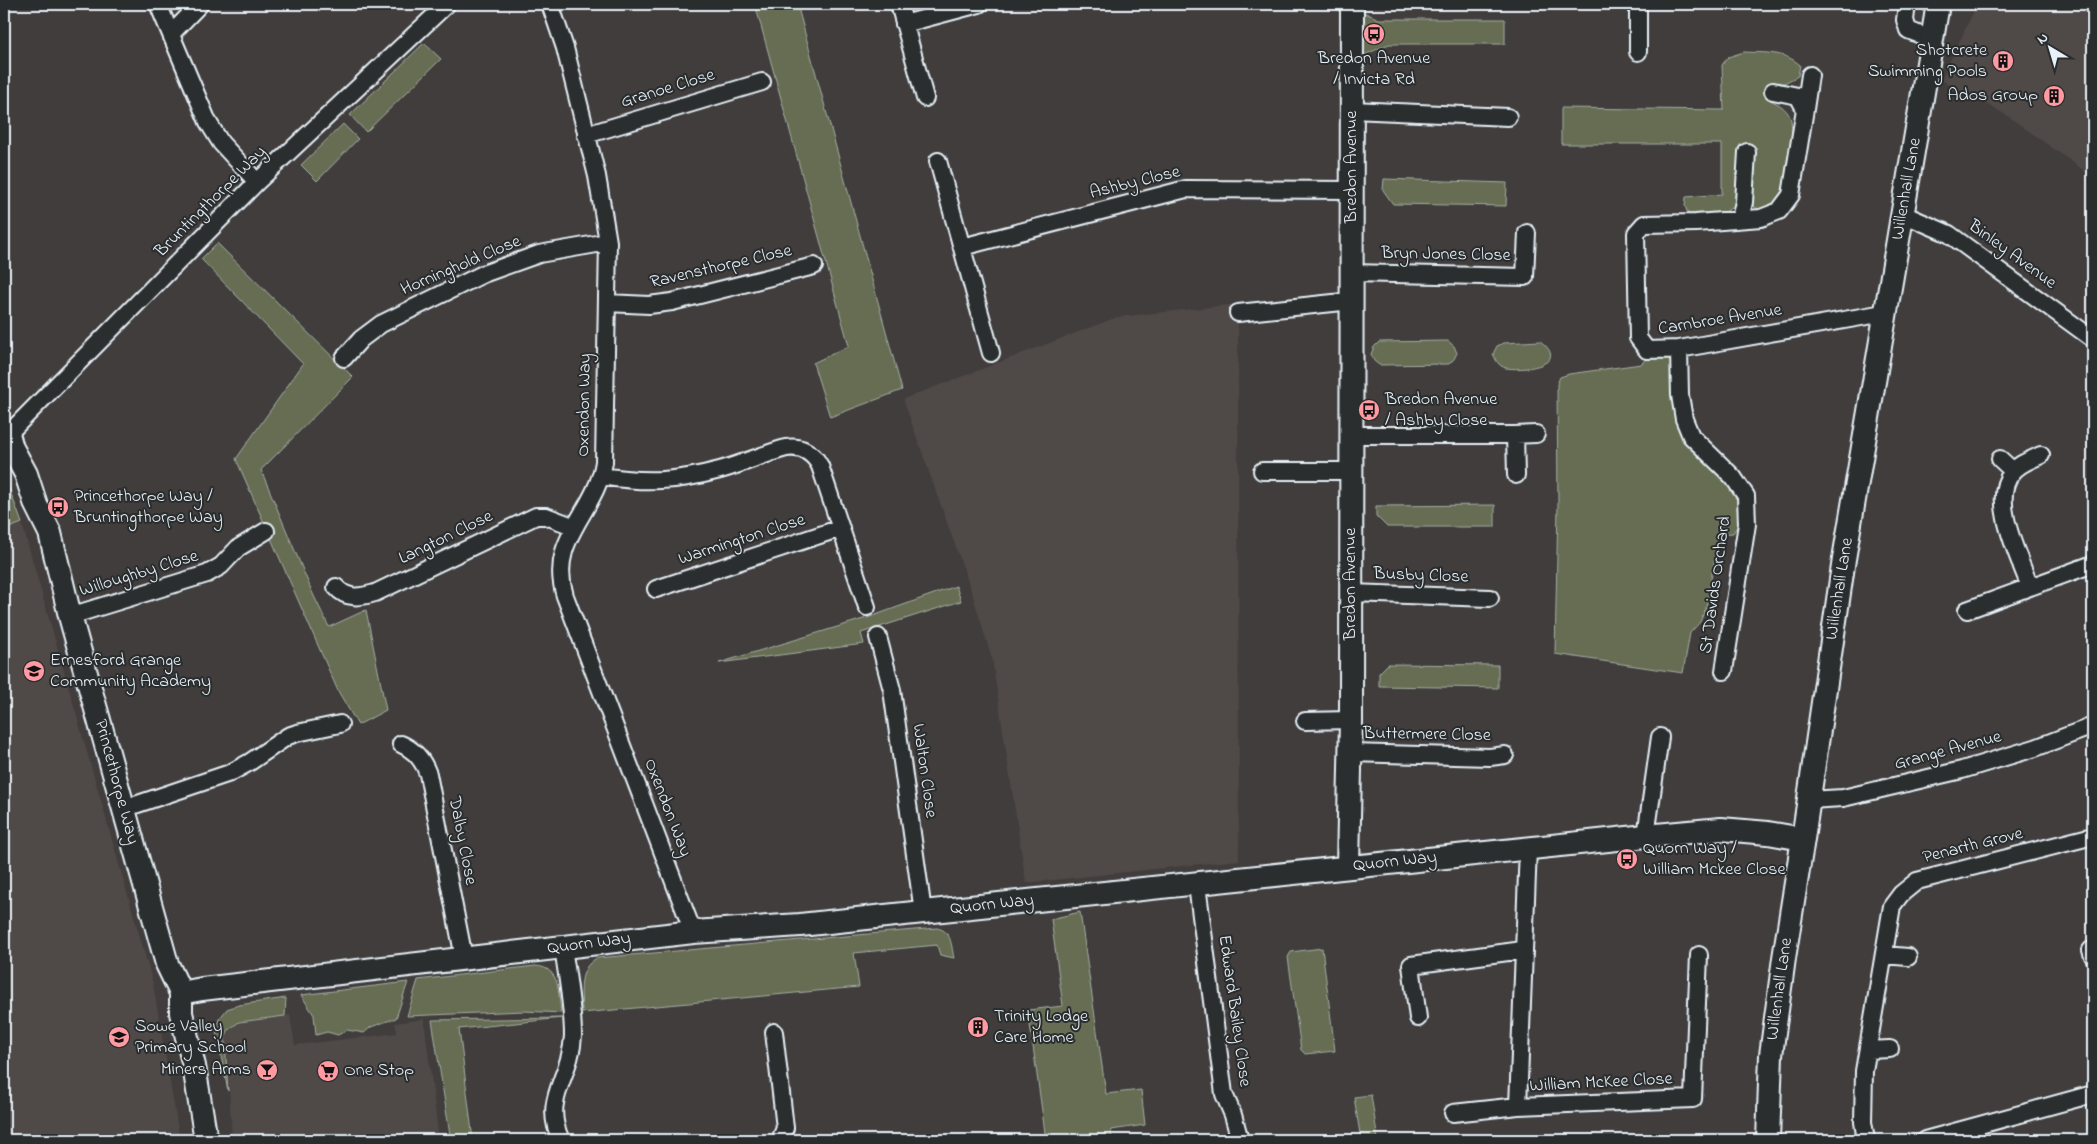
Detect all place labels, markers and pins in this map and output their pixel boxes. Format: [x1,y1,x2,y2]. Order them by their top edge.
bus stop icon: Bredon Avenue / Invicta Rd [1362,22,1386,46]
place label: Shotcrete Swimming Pools [1868,38,1988,86]
place label: Bredon Avenue / Invicta Rd [1317,46,1431,93]
building icon: Shotcrete Swimming Pools [1991,49,2015,73]
place label: Ados Group [1948,83,2038,109]
building icon: Ados Group [2042,84,2066,108]
place label: Bredon Avenue / Ashby Close [1384,387,1498,434]
bus stop icon: Bredon Avenue / Ashby Close [1357,398,1381,422]
place label: Princethorpe Way / Bruntingthorpe Way [73,484,223,532]
bus stop icon: Princethorpe Way / Bruntingthorpe Way [46,495,70,519]
place label: Ernesford Grange Community Academy [50,648,211,695]
school or university icon: Ernesford Grange Community Academy [22,659,46,683]
place label: Quorn Way / William Mckee Close [1643,836,1786,883]
bus stop icon: Quorn Way / William Mckee Close [1615,847,1639,871]
place label: Trinity Lodge Care Home [994,1004,1089,1051]
place label: Sowe Valley Primary School [135,1014,246,1061]
building icon: Trinity Lodge Care Home [966,1015,990,1039]
school or university icon: Sowe Valley Primary School [107,1025,131,1049]
place label: Miners Arms [161,1057,251,1083]
bar icon: Miners Arms [255,1058,279,1082]
place label: One Stop [344,1058,414,1084]
supermarket icon: One Stop [316,1059,340,1083]

